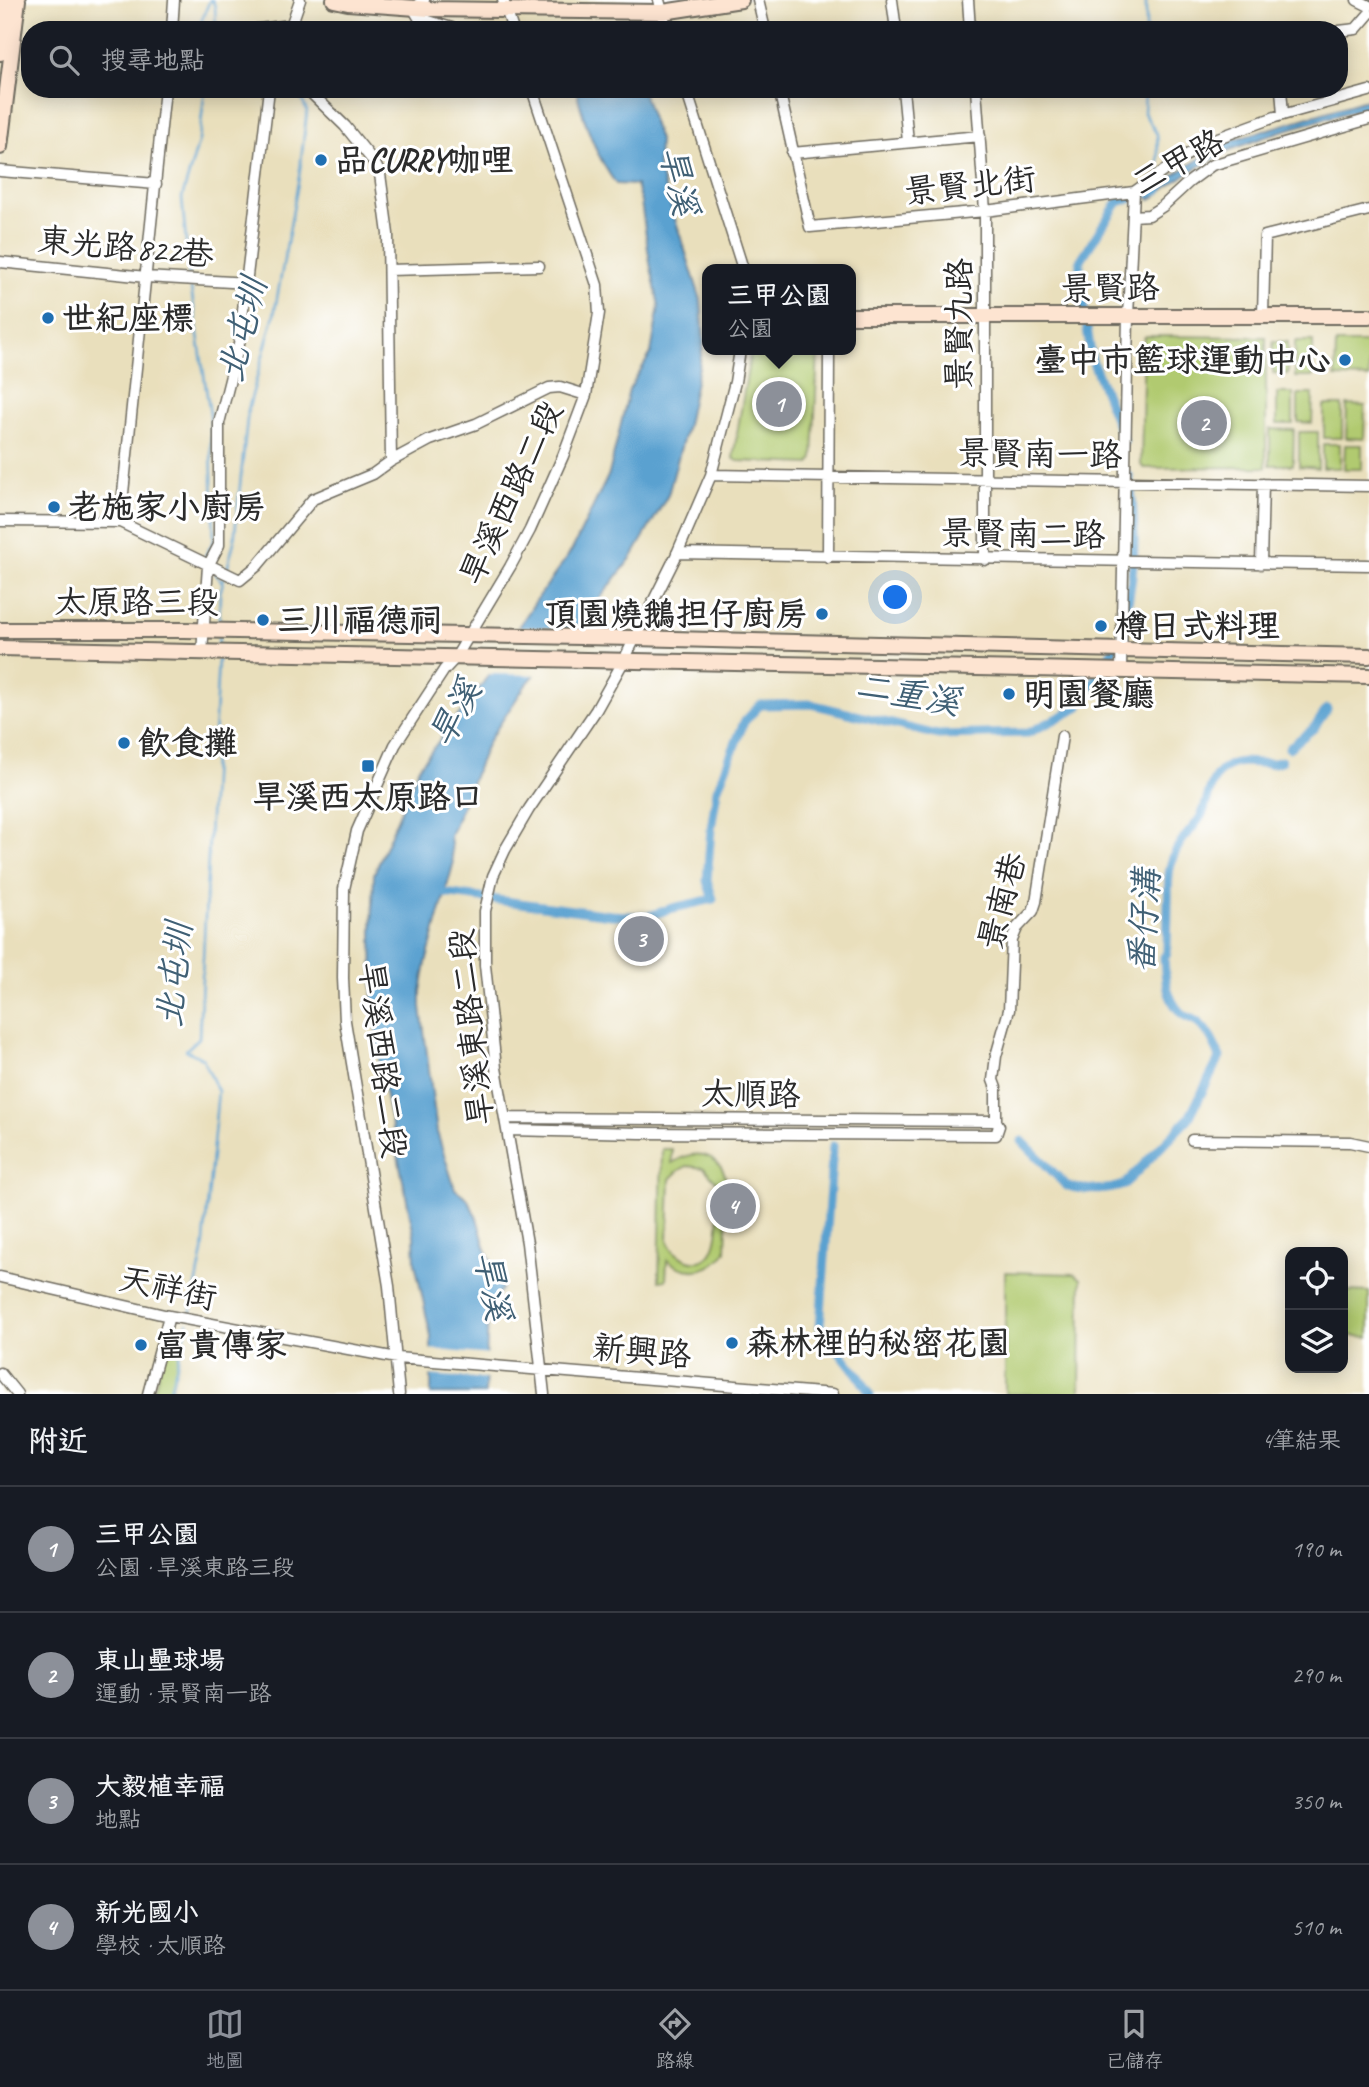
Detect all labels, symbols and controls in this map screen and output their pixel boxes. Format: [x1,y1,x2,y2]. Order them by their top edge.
search box [21,21,1348,98]
icon: search [45,41,83,79]
text: 搜尋地點 [101,44,205,77]
street label: 三甲路 [1125,120,1231,204]
place label: 品CURRY咖哩 [335,139,514,181]
water label: 旱溪 [649,142,709,222]
marker: 品CURRY咖哩 [313,152,329,168]
street label: 景賢北街 [902,157,1038,213]
street label: 東光路822巷 [36,218,216,276]
street label: 景賢九路 [938,258,980,390]
popup [702,264,856,355]
street label: 景賢路 [1060,266,1160,310]
water label: 北屯圳 [207,270,277,386]
text: 三甲公園 [727,279,831,312]
place label: 世紀座標 [62,297,194,339]
marker: 世紀座標 [40,310,56,326]
text: 公園 [727,314,773,343]
place label: 臺中市籃球運動中心 [1034,339,1331,381]
marker: 臺中市籃球運動中心 [1337,352,1353,368]
pin: 1 [756,378,802,430]
street label: 旱溪西路二段 [450,394,572,592]
pin: 2 [1181,397,1227,449]
street label: 景賢南一路 [957,432,1123,476]
place label: 老施家小廚房 [68,486,266,528]
marker: 老施家小廚房 [46,499,62,515]
street label: 景賢南二路 [940,512,1106,556]
your location [878,580,912,614]
street label: 太原路三段 [55,581,220,623]
place label: 頂園燒鵝担仔廚房 [544,593,808,635]
place label: 三川福德祠 [277,599,442,641]
place label: 樽日式料理 [1115,605,1280,647]
marker: 頂園燒鵝担仔廚房 [814,606,830,622]
marker: 三川福德祠 [255,612,271,628]
marker: 樽日式料理 [1093,618,1109,634]
water label: 二重溪 [852,663,966,726]
water label: 旱溪 [419,670,492,754]
place label: 明園餐廳 [1023,673,1155,715]
marker: 明園餐廳 [1001,686,1017,702]
place label: 飲食攤 [138,722,237,764]
marker: 飲食攤 [116,735,132,751]
marker: 旱溪西太原路口 [360,758,376,774]
place label: 旱溪西太原路口 [253,776,484,818]
street label: 景南巷 [969,848,1035,954]
water label: 番仔溝 [1119,864,1169,975]
pin: 3 [618,913,664,965]
water label: 北屯圳 [146,916,202,1030]
street label: 旱溪東路二段 [440,926,502,1128]
street label: 旱溪西路二段 [350,959,416,1161]
street label: 太順路 [701,1072,801,1116]
pin: 4 [710,1180,756,1232]
water label: 旱溪 [464,1247,522,1327]
map controls [1285,1247,1348,1373]
button: locate [1285,1247,1348,1310]
street label: 天祥街 [115,1257,221,1319]
button: layers [1285,1310,1348,1373]
place label: 森林裡的秘密花園 [746,1322,1010,1364]
place label: 富貴傳家 [155,1324,287,1366]
street label: 新興路 [591,1326,693,1376]
marker: 森林裡的秘密花園 [724,1335,740,1351]
marker: 富貴傳家 [133,1337,149,1353]
text: 附近 [28,1422,88,1460]
text: 4筆結果 [1262,1426,1341,1455]
text: 三甲公園 [95,1518,199,1551]
text: 1 [46,1535,56,1564]
text: 190 m [1292,1535,1341,1564]
text: 公園 · 旱溪東路三段 [95,1553,294,1582]
text: 東山壘球場 [95,1644,225,1677]
text: 2 [46,1661,56,1690]
text: 290 m [1292,1661,1341,1690]
text: 運動 · 景賢南一路 [95,1679,271,1708]
text: 大毅植幸福 [95,1770,225,1803]
text: 3 [46,1787,56,1816]
text: 350 m [1292,1787,1341,1816]
text: 地點 [95,1805,141,1834]
text: 新光國小 [95,1896,199,1929]
text: 4 [46,1913,56,1942]
text: 510 m [1292,1913,1341,1942]
text: 學校 · 太順路 [95,1931,225,1960]
tab: 地圖 [206,2005,244,2073]
tab: 路線 [656,2005,694,2073]
tab: 已儲存 [1106,2005,1163,2073]

